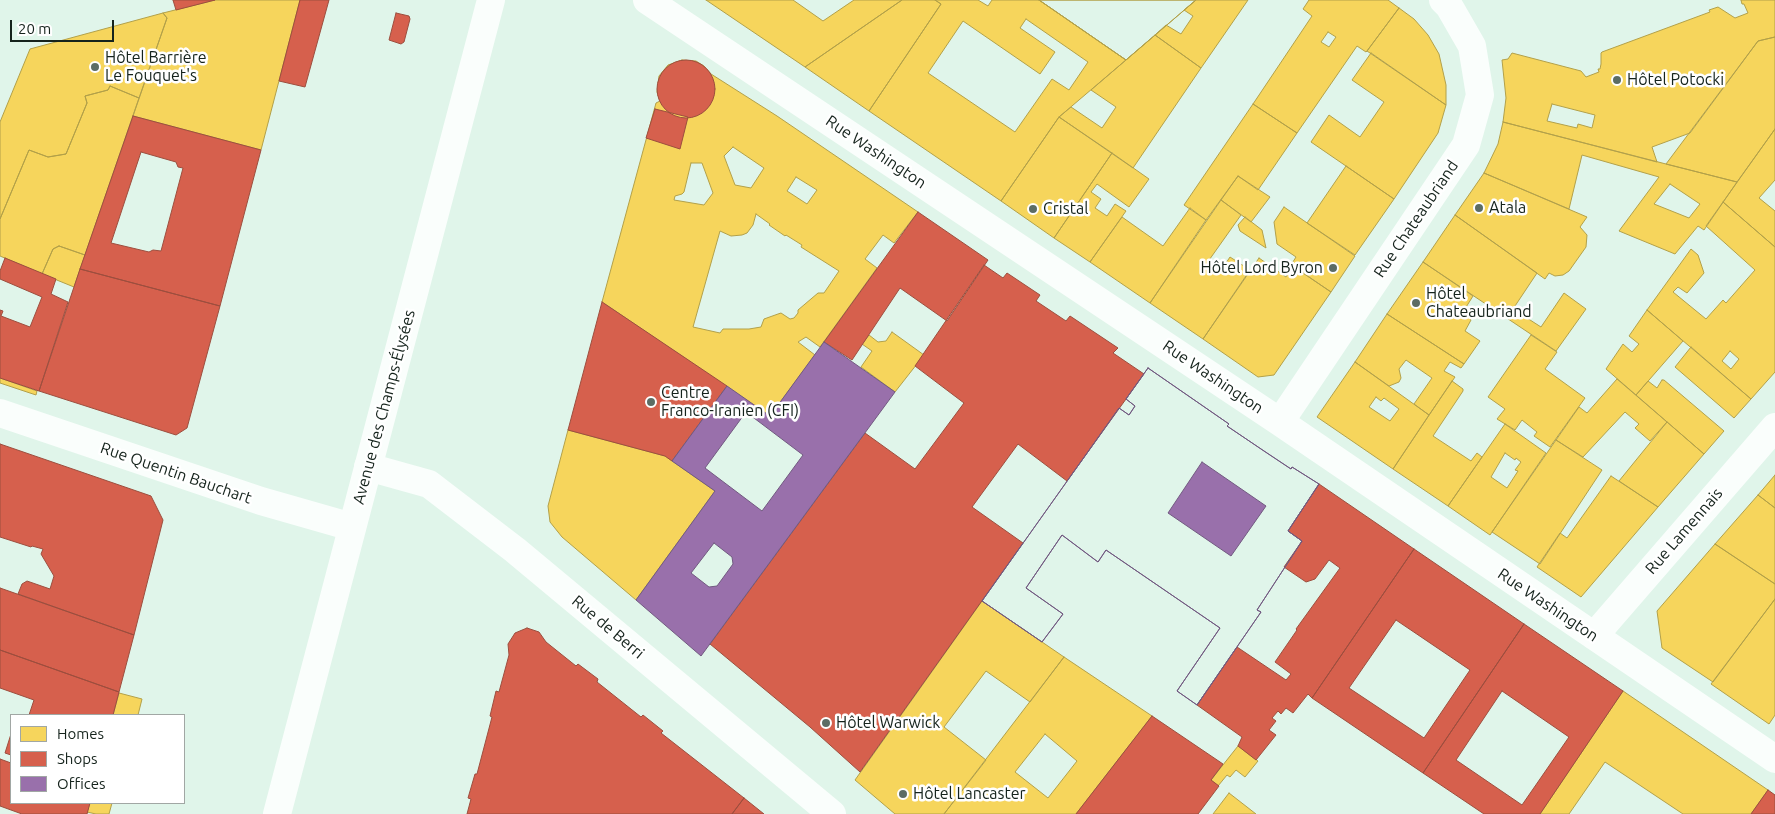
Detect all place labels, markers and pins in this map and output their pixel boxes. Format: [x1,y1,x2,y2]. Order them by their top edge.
place label: Hôtel Barrière Le Fouquet's [105,48,207,86]
marker: Hôtel Barrière Le Fouquet's [89,61,101,73]
place label: Hôtel Potocki [1627,70,1724,90]
marker: Hôtel Potocki [1611,74,1623,86]
place label: Atala [1489,198,1526,218]
place label: Cristal [1043,199,1088,219]
marker: Atala [1473,202,1485,214]
marker: Cristal [1027,203,1039,215]
place label: Hôtel Lord Byron [1201,258,1323,278]
marker: Hôtel Lord Byron [1327,262,1339,274]
place label: Hôtel Chateaubriand [1426,284,1532,322]
marker: Hôtel Chateaubriand [1410,297,1422,309]
place label: Centre Franco-Iranien (CFI) [661,383,799,421]
marker: Centre Franco-Iranien (CFI) [645,396,657,408]
place label: Hôtel Warwick [836,713,940,733]
marker: Hôtel Warwick [820,717,832,729]
place label: Hôtel Lancaster [913,784,1026,804]
marker: Hôtel Lancaster [897,788,909,800]

